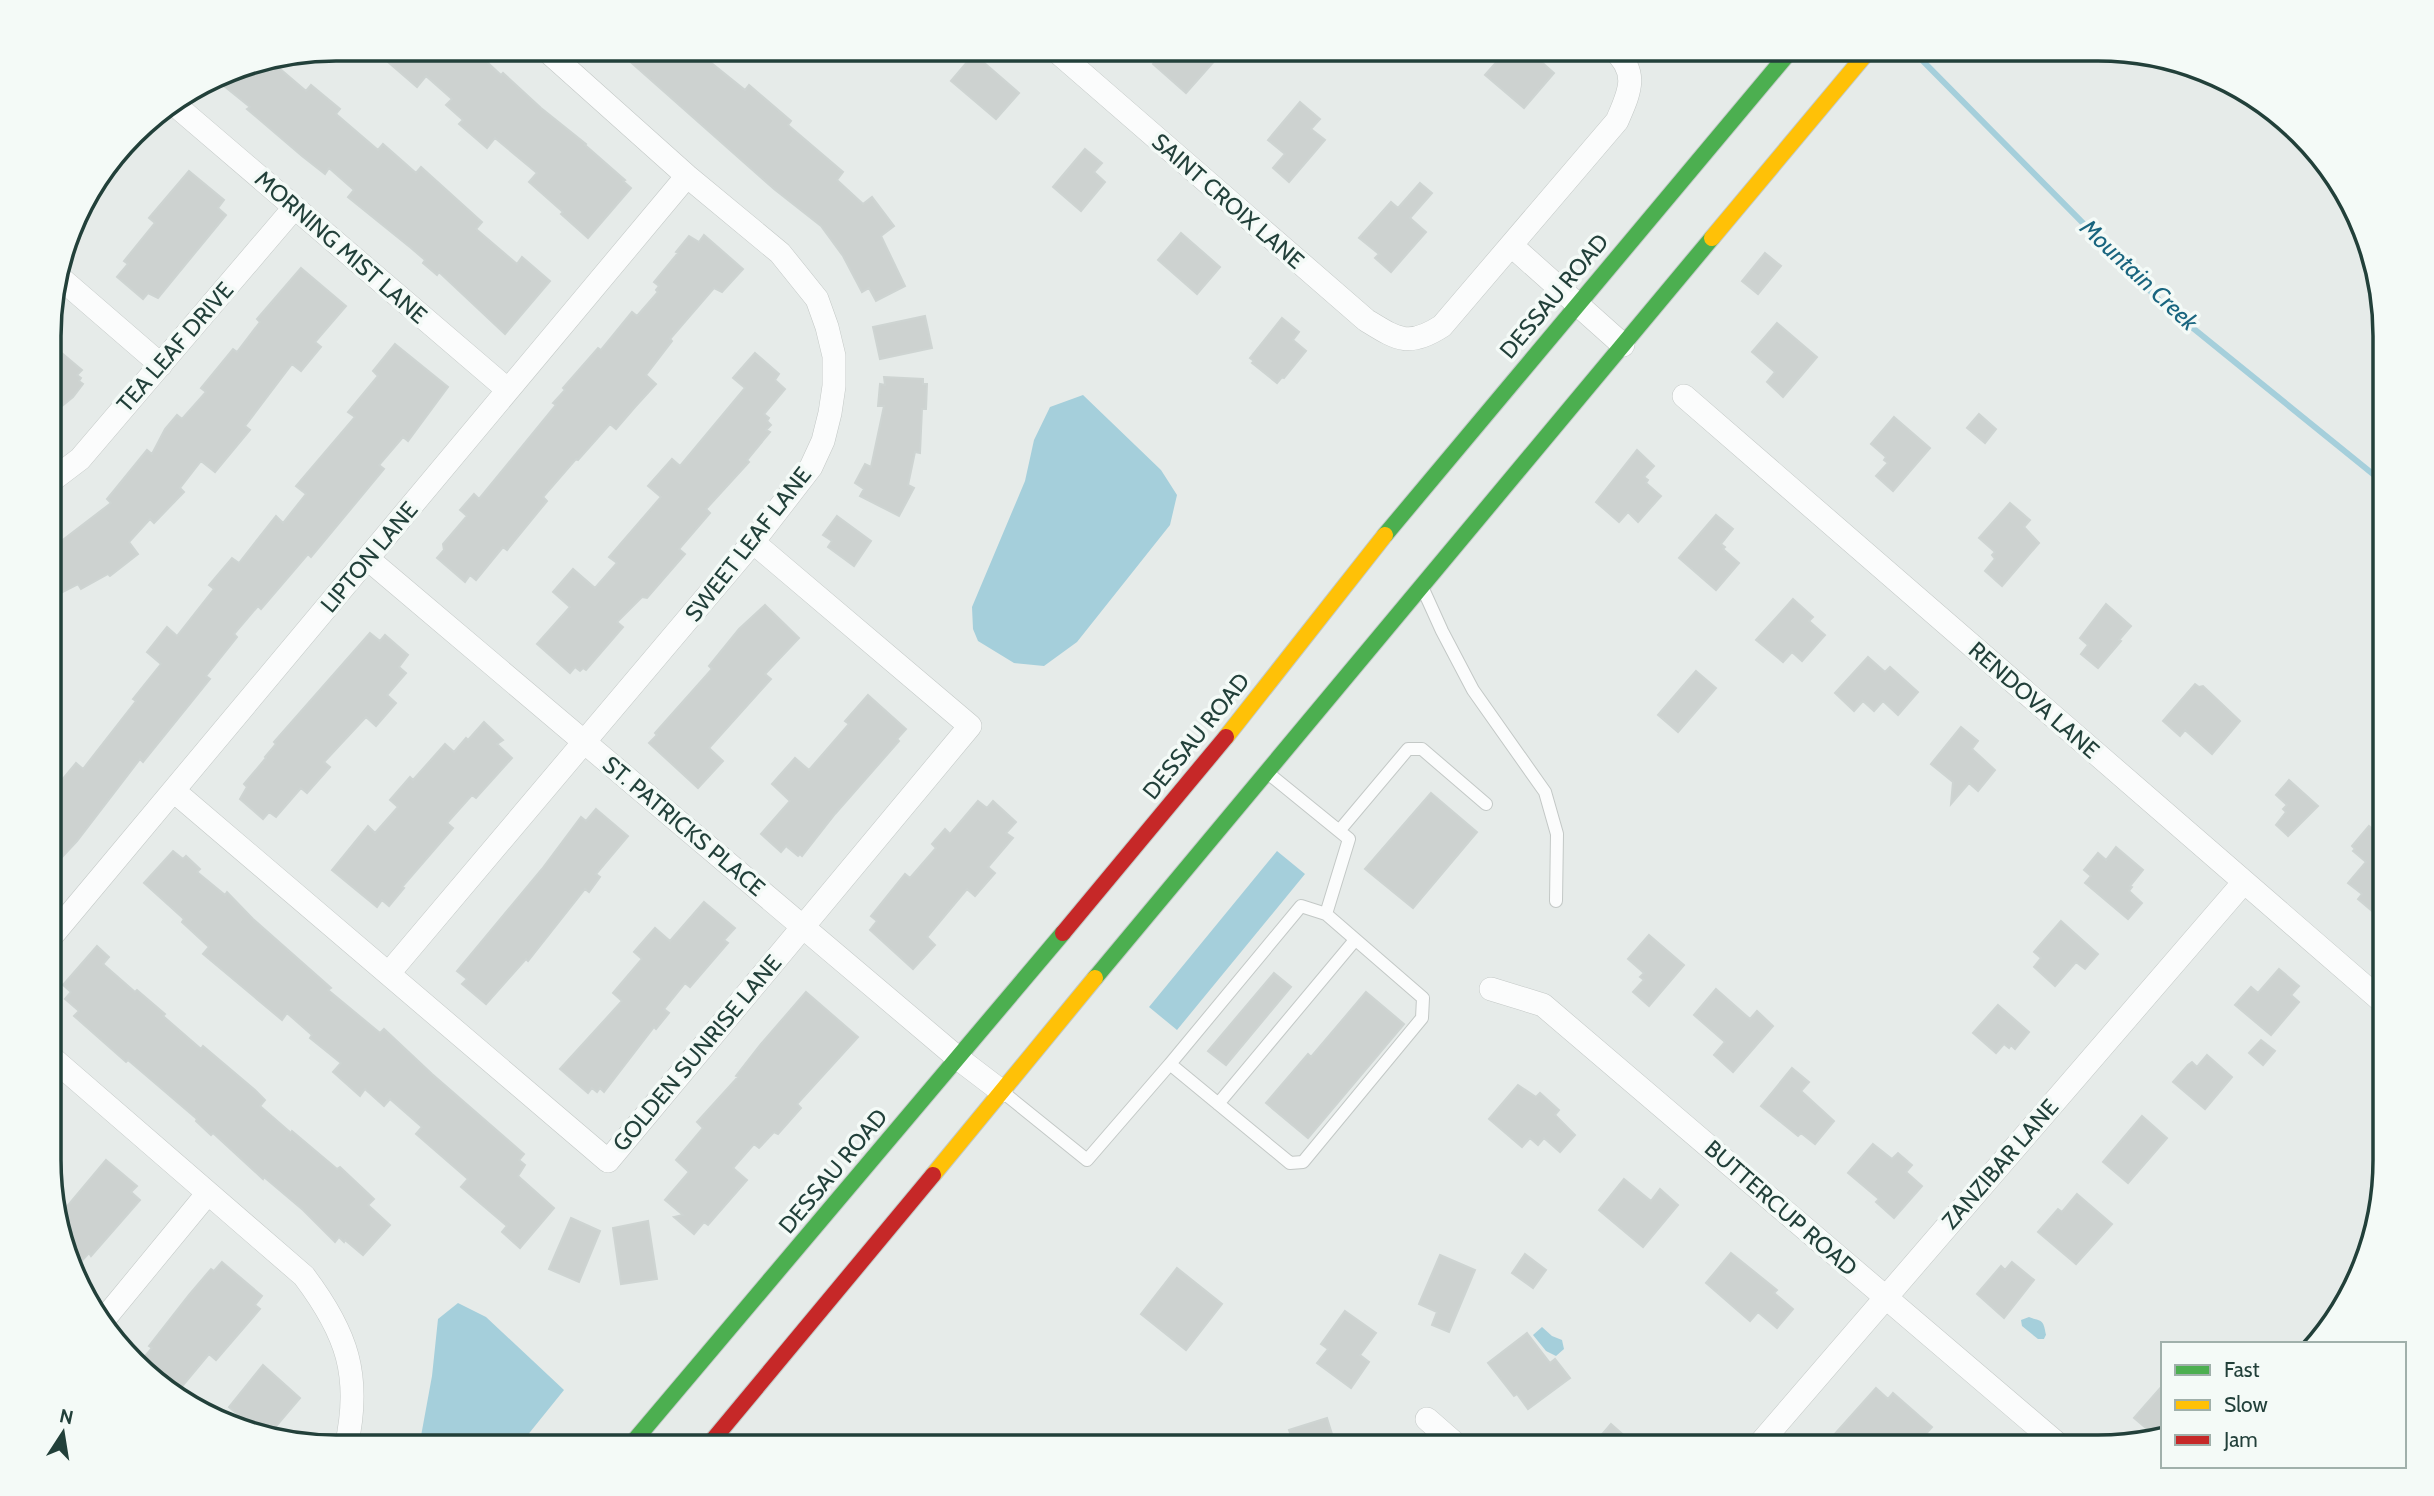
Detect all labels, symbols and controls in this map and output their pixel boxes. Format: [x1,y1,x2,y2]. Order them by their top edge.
street label: SAINT CROIX LANE [1146,127,1310,275]
street label: MORNING MIST LANE [249,165,433,329]
water label: Mountain Creek [2074,212,2205,337]
street label: DESSAU ROAD [1494,228,1614,364]
street label: TEA LEAF DRIVE [111,276,239,418]
street label: SWEET LEAF LANE [679,461,817,627]
street label: LIPTON LANE [315,496,423,618]
street label: RENDOVA LANE [1963,636,2105,764]
street label: DESSAU ROAD [1137,667,1255,805]
street label: ST. PATRICKS PLACE [597,750,771,902]
street label: GOLDEN SUNRISE LANE [607,949,787,1157]
street label: ZANZIBAR LANE [1936,1093,2064,1235]
street label: DESSAU ROAD [773,1103,893,1239]
street label: BUTTERCUP ROAD [1699,1134,1863,1282]
legend [2161,1342,2406,1468]
text: Fast [2224,1357,2260,1382]
text: Slow [2224,1392,2268,1417]
north arrow [28,1398,98,1468]
text: N [57,1404,75,1430]
text: Jam [2223,1427,2258,1452]

